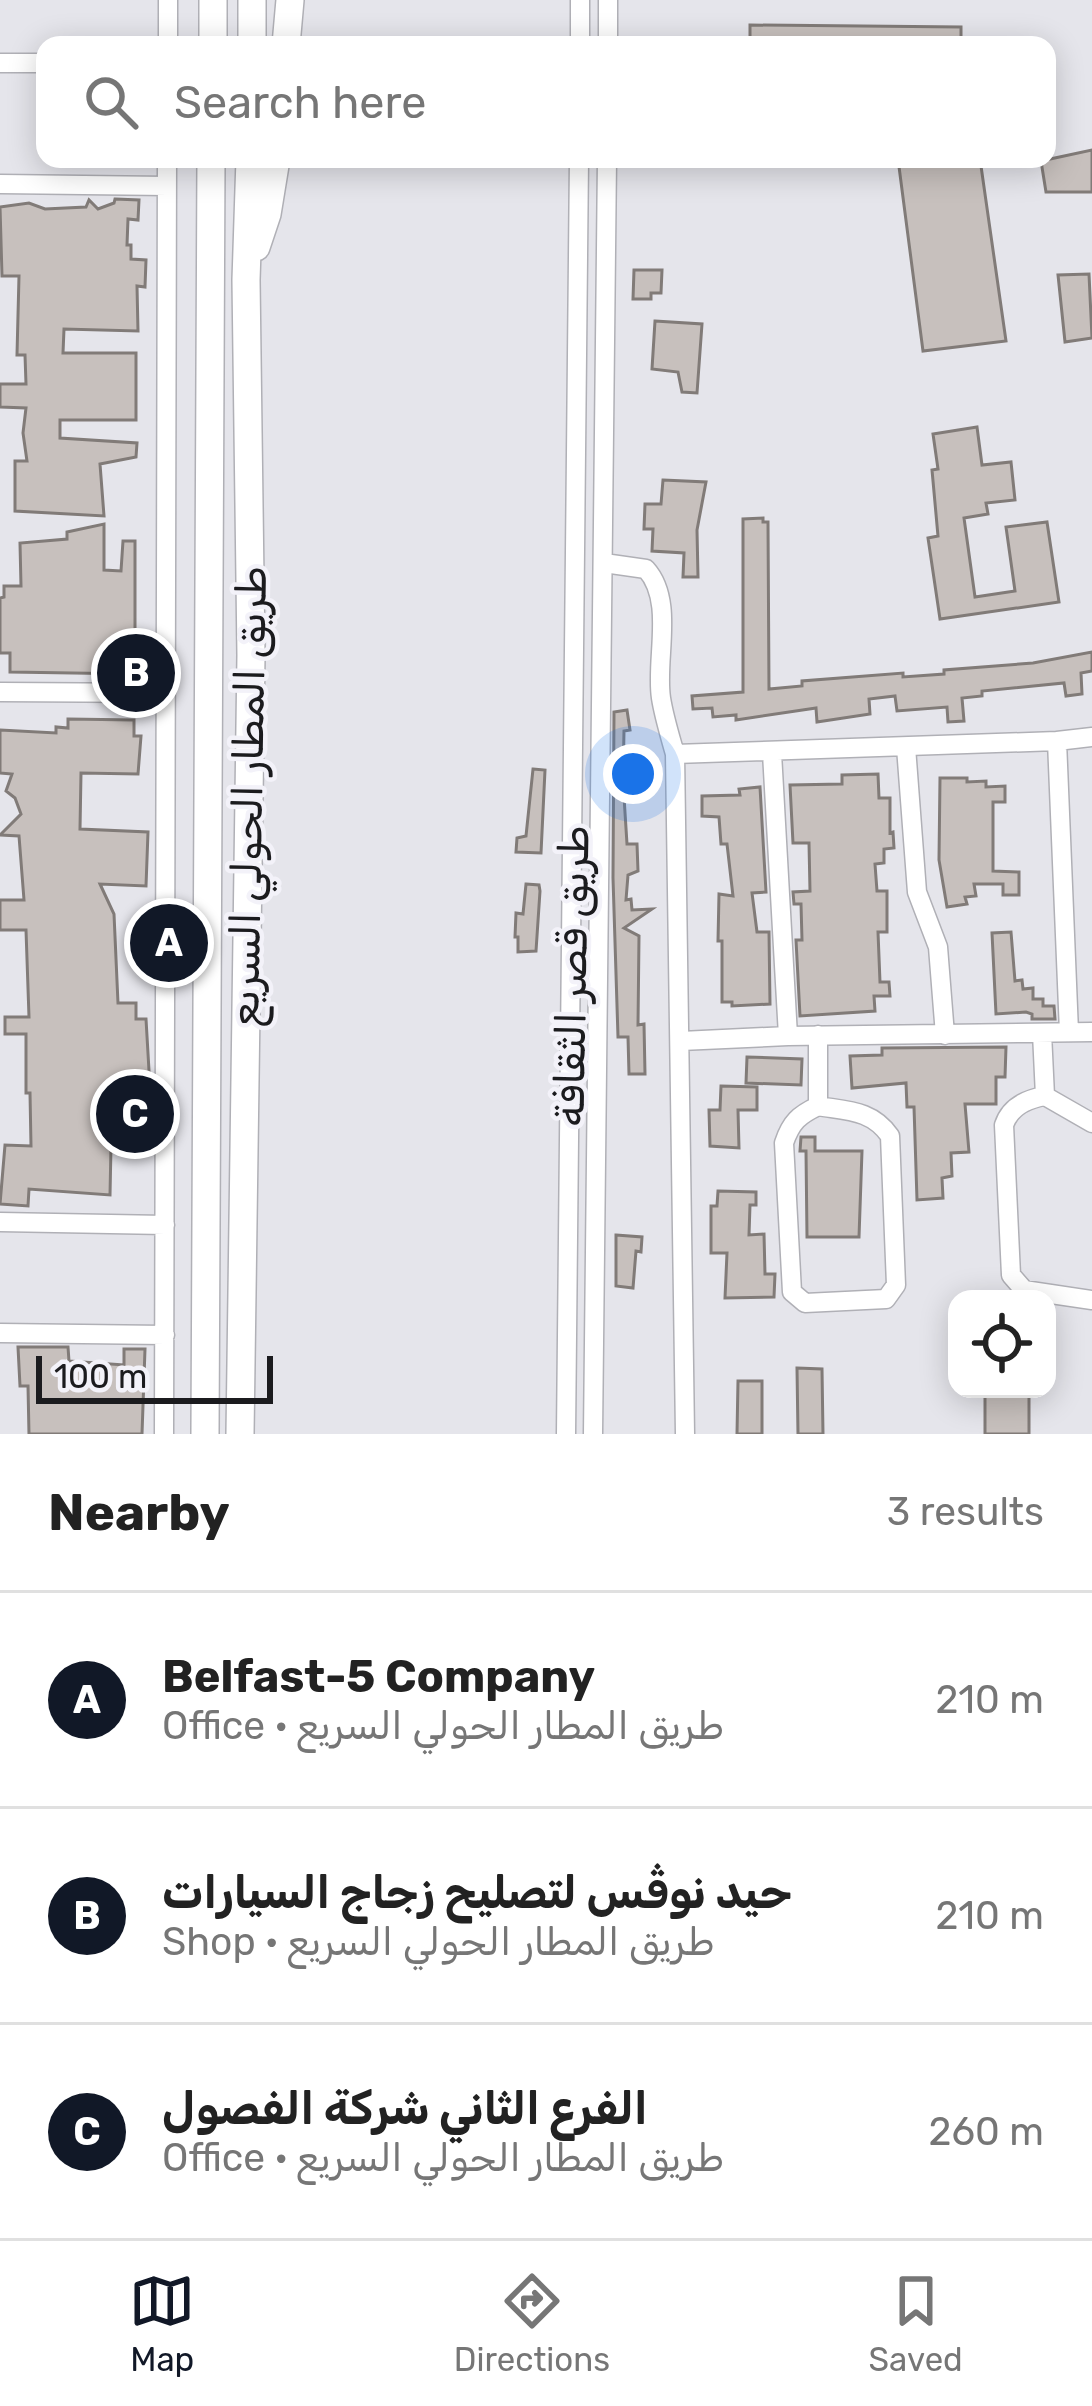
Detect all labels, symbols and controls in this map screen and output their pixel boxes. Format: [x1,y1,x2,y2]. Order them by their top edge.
search box [36,36,1056,168]
icon: search [78,69,144,135]
text: Search here [174,76,426,129]
street label: طريق المطار الحولي السريع [219,566,283,1026]
pin: B [97,628,175,718]
your location [603,744,663,804]
street label: طريق قصر الثقافة [544,825,600,1127]
pin: A [130,898,208,988]
pin: C [96,1069,174,1159]
map controls [948,1290,1056,1398]
button: locate [948,1290,1056,1398]
scale bar [36,1350,273,1403]
text: 100 m [54,1357,147,1396]
text: Nearby [48,1482,230,1543]
text: 3 results [887,1489,1044,1535]
text: Belfast-5 Company [162,1650,595,1703]
text: A [73,1677,101,1723]
text: 210 m [935,1677,1044,1723]
text: Office · طريق المطار الحولي السريع [162,1703,724,1749]
text: حيد نوڤس لتصليح زجاج السيارات [162,1866,792,1919]
text: B [73,1893,101,1939]
text: 210 m [935,1893,1044,1939]
text: Shop · طريق المطار الحولي السريع [162,1919,715,1965]
text: الفرع الثاني شركة الفصول [162,2082,648,2135]
text: C [73,2109,101,2155]
text: 260 m [929,2109,1044,2155]
text: Office · طريق المطار الحولي السريع [162,2135,724,2181]
tab: Map [129,2268,195,2379]
tab: Directions [454,2268,610,2379]
tab: Saved [869,2268,963,2379]

